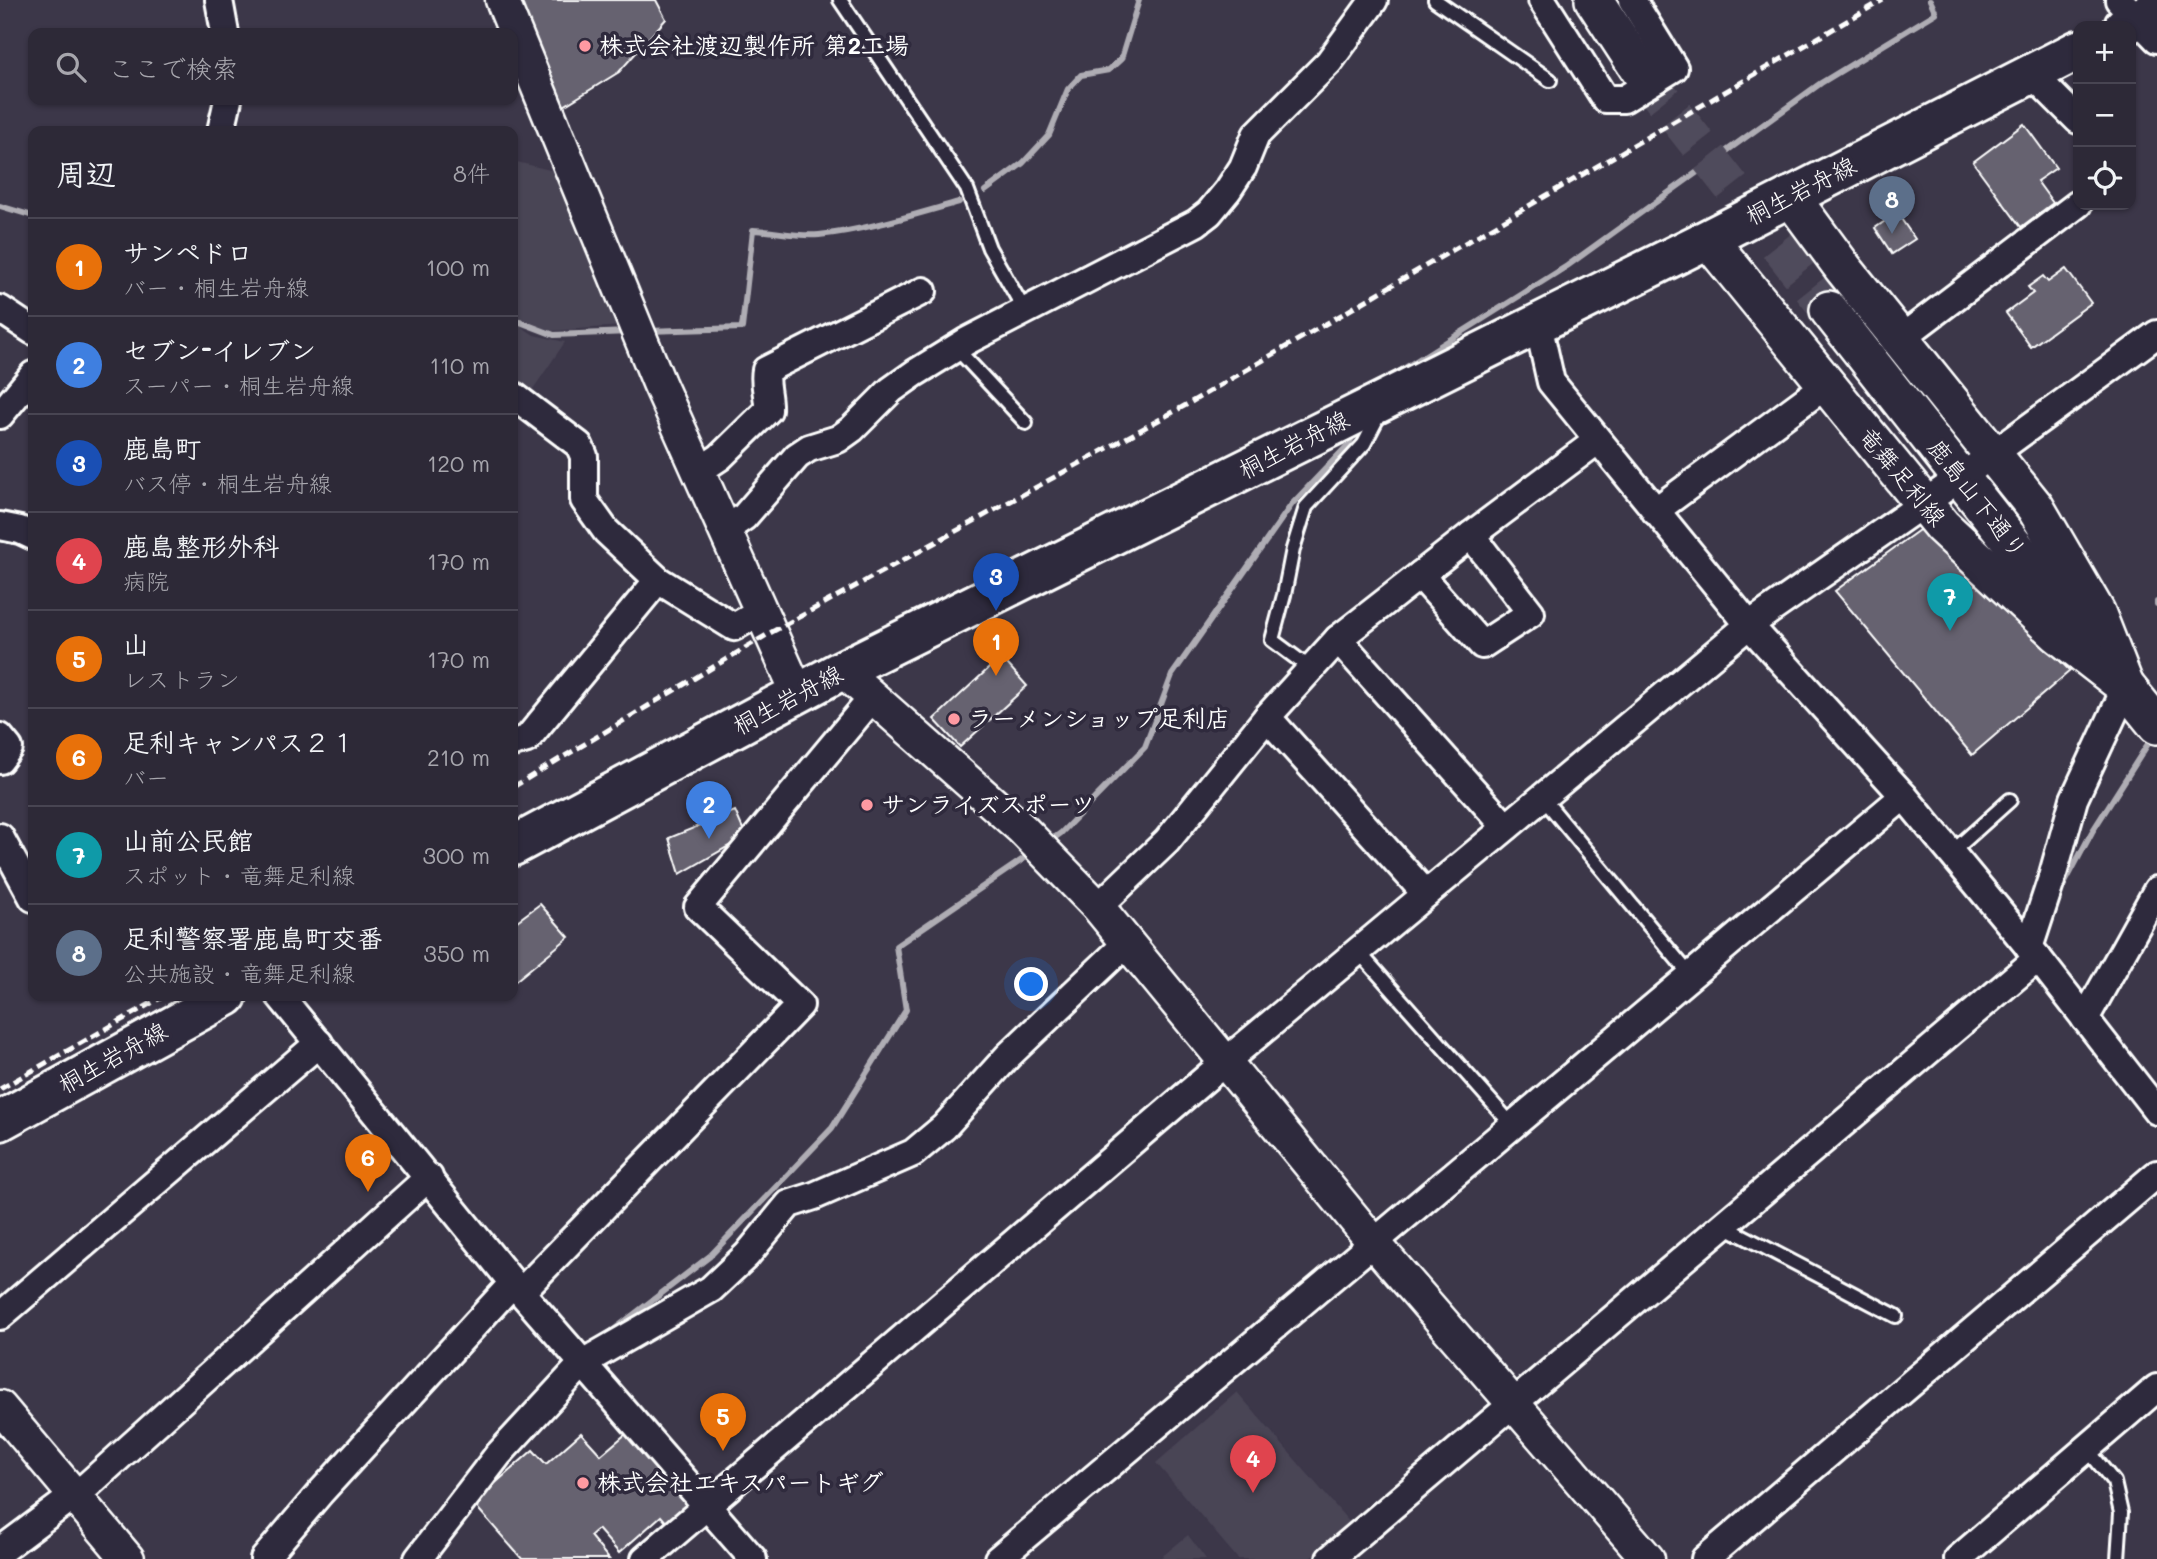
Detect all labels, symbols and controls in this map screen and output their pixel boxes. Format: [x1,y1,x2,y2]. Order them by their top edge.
map controls [2073,21,2136,210]
button: + [2073,21,2136,84]
search box [28,28,518,105]
place label: 株式会社渡辺製作所 第2工場 [599,29,909,60]
marker: 株式会社渡辺製作所 第2工場 [577,38,593,54]
icon: search [52,48,90,86]
text: ここで検索 [108,51,238,85]
button: − [2073,84,2136,147]
button: locate [2073,147,2136,210]
street label: 桐生岩舟線 [1740,149,1861,231]
text: 周辺 [56,153,116,193]
text: 8件 [453,158,490,188]
pin: 8 [1869,176,1915,234]
text: サンペドロ [123,235,253,269]
text: 1 [74,252,84,282]
text: 100 m [426,252,490,282]
text: バー · 桐生岩舟線 [123,272,309,302]
text: セブン-イレブン [123,333,316,367]
text: 2 [73,350,85,380]
text: 110 m [430,350,490,380]
text: スーパー · 桐生岩舟線 [123,370,354,400]
street label: 桐生岩舟線 [1233,403,1354,485]
street label: 竜舞足利線 [1853,420,1954,532]
text: 鹿島町 [123,431,201,465]
street label: 鹿島山下通り [1922,432,2035,564]
text: 3 [72,448,86,478]
text: 120 m [427,448,490,478]
text: バス停 · 桐生岩舟線 [123,468,332,498]
text: 鹿島整形外科 [123,529,279,563]
text: 4 [72,546,86,576]
text: 170 m [427,546,490,576]
pin: 3 [973,553,1019,611]
text: 病院 [123,566,169,596]
pin: 7 [1927,573,1973,631]
pin: 1 [973,618,1019,676]
text: 山 [123,627,149,661]
text: 5 [72,644,86,674]
text: 170 m [427,644,490,674]
street label: 桐生岩舟線 [727,657,848,741]
text: レストラン [123,664,240,694]
place label: ラーメンショップ足利店 [968,702,1230,733]
marker: ラーメンショップ足利店 [946,711,962,727]
text: 足利キャンパス２１ [123,725,356,759]
text: 6 [72,742,86,772]
text: 210 m [427,742,490,772]
text: バー [123,762,169,792]
pin: 2 [686,781,732,839]
place label: サンライズスポーツ [881,788,1095,819]
marker: サンライズスポーツ [859,797,875,813]
text: 山前公民館 [123,823,253,857]
text: 7 [73,840,85,870]
text: 300 m [422,840,490,870]
text: スポット · 竜舞足利線 [123,860,355,890]
text: 足利警察署鹿島町交番 [123,921,383,955]
text: 8 [72,938,86,968]
text: 350 m [423,938,490,968]
text: 公共施設 · 竜舞足利線 [123,958,355,988]
your location [1014,967,1048,1001]
street label: 桐生岩舟線 [52,1014,172,1099]
pin: 6 [345,1134,391,1192]
pin: 5 [700,1393,746,1451]
pin: 4 [1230,1435,1276,1493]
place label: 株式会社エキスパートギグ [597,1466,884,1497]
marker: 株式会社エキスパートギグ [575,1475,591,1491]

